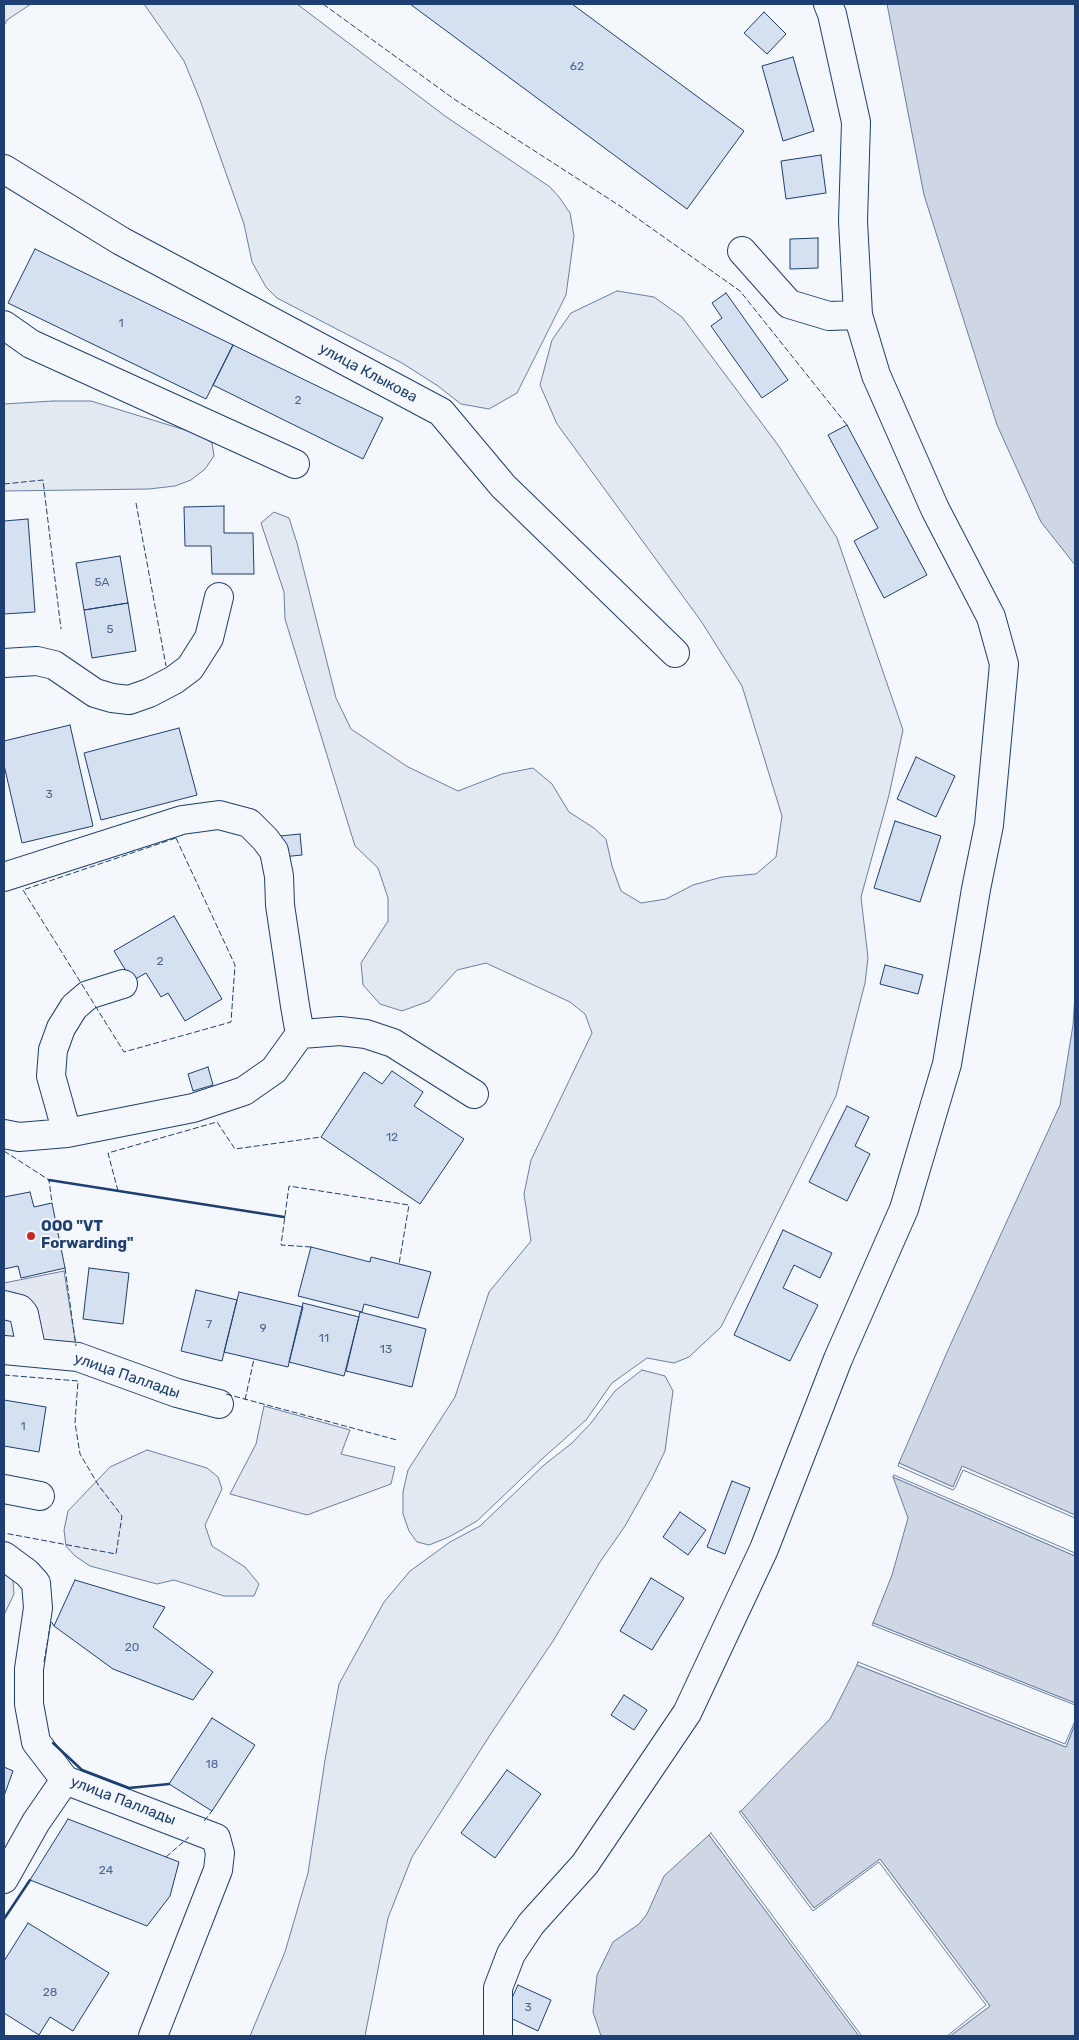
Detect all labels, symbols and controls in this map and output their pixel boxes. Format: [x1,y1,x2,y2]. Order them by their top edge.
house number: 62 [570,60,584,74]
house number: 1 [118,317,124,331]
street label: улица Клыкова [316,340,420,406]
house number: 2 [294,394,302,408]
house number: 5А [94,576,110,590]
house number: 5 [106,623,114,637]
house number: 3 [45,788,53,802]
house number: 2 [156,955,164,969]
house number: 12 [386,1131,398,1145]
place label: OOO "VT Forwarding" [41,1218,134,1253]
marker: OOO "VT Forwarding" [25,1230,37,1242]
house number: 7 [206,1318,212,1332]
house number: 9 [259,1322,267,1336]
house number: 11 [319,1332,329,1346]
house number: 13 [380,1343,392,1357]
street label: улица Паллады [72,1349,182,1403]
house number: 1 [20,1420,26,1434]
house number: 20 [125,1641,139,1655]
house number: 18 [206,1758,218,1772]
street label: улица Паллады [68,1773,178,1829]
house number: 24 [99,1864,113,1878]
house number: 28 [43,1986,57,2000]
house number: 3 [524,2001,532,2015]

